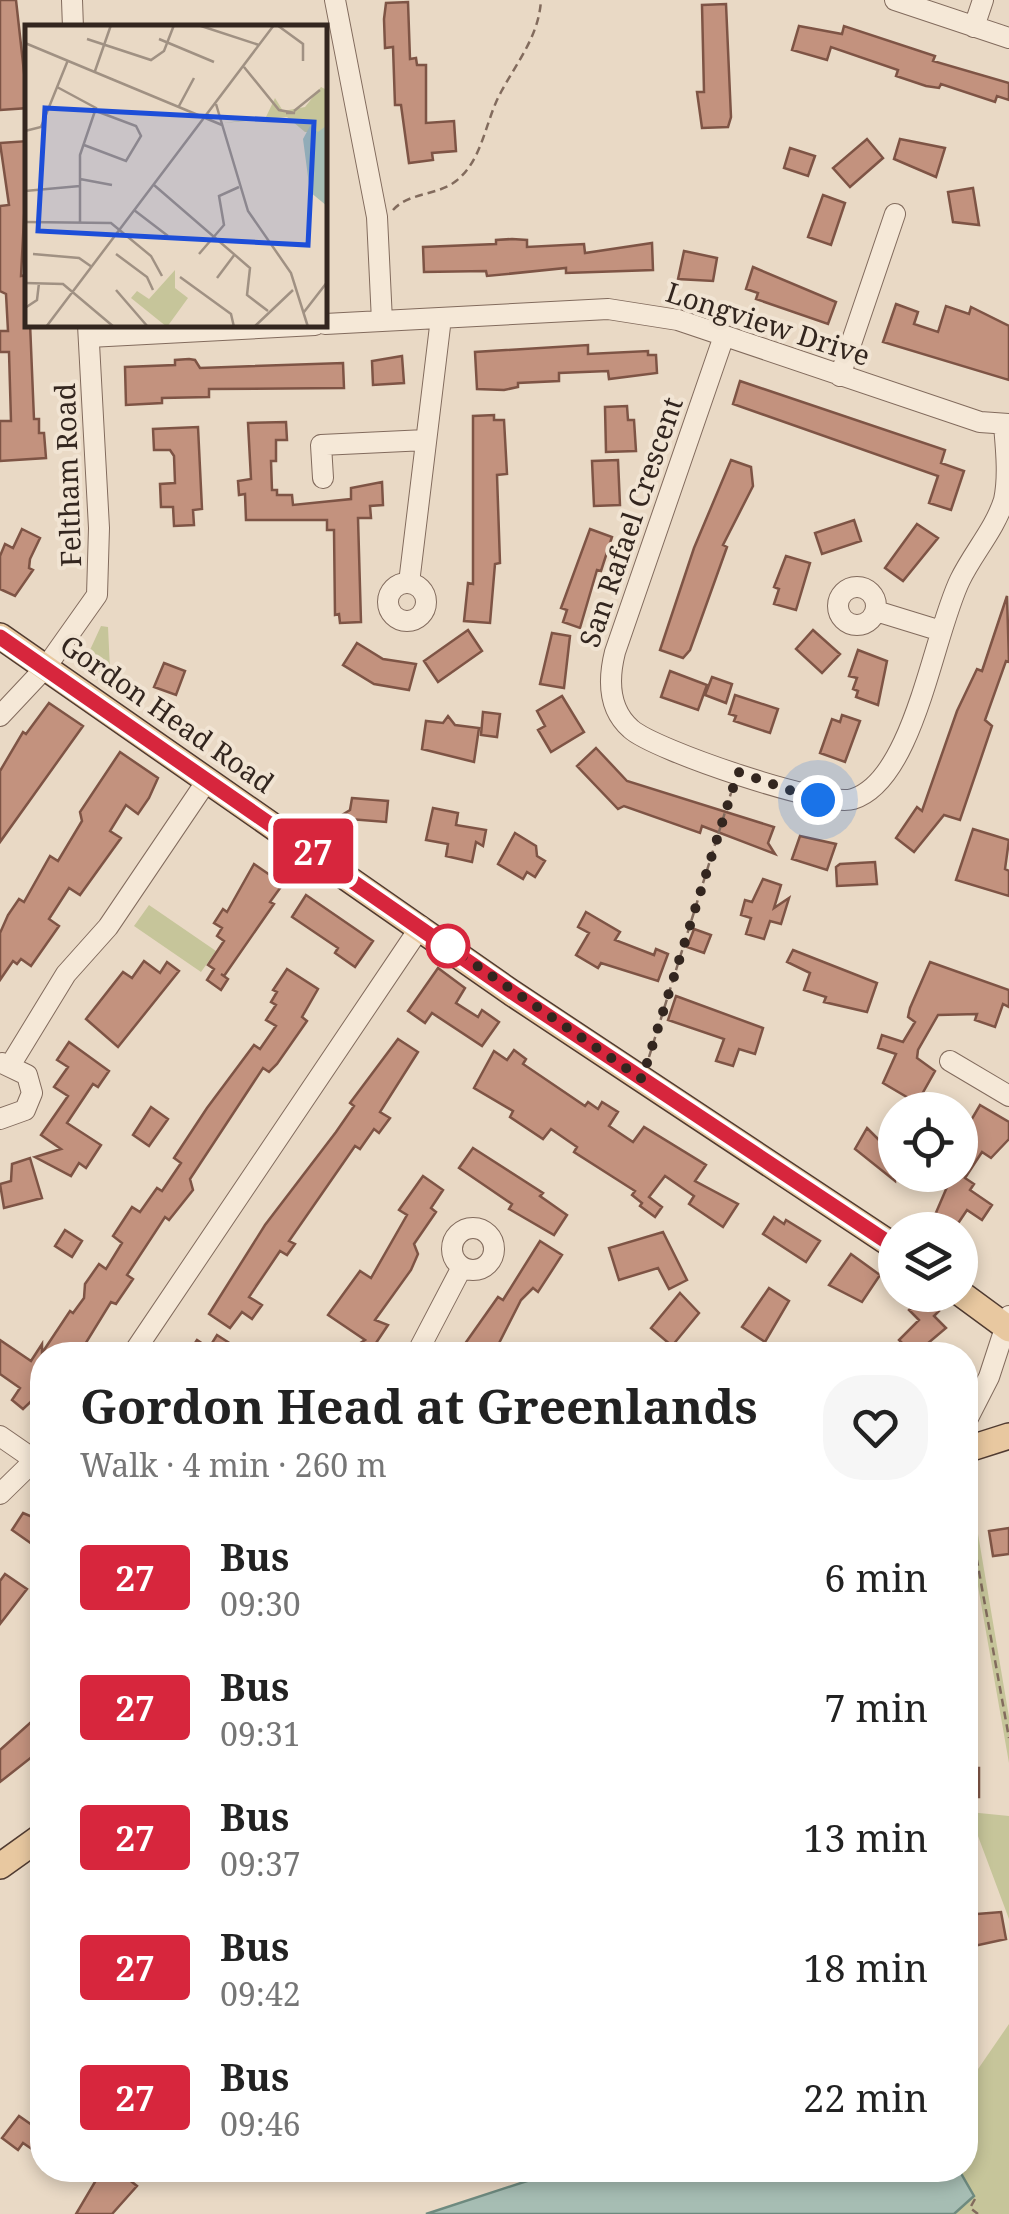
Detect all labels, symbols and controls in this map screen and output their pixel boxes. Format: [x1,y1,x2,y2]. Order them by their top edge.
inset map [25,25,328,328]
street label: Longview Drive [662,272,875,374]
street label: Feltham Road [45,383,89,567]
street label: San Rafael Crescent [569,391,691,652]
street label: Gordon Head Road [53,625,282,801]
your location [793,775,843,825]
line badge: 27 [268,818,358,884]
text: 27 [293,828,333,875]
unlabelled marker [427,925,469,967]
map controls [878,1092,978,1312]
button: locate [878,1092,978,1192]
button: layers [878,1212,978,1312]
text: Gordon Head at Greenlands [80,1373,758,1438]
button: heart [823,1375,928,1480]
text: Walk · 4 min · 260 m [80,1443,387,1486]
text: Bus [220,1530,289,1582]
text: 6 min [824,1551,928,1603]
text: 27 [115,1554,155,1601]
text: 09:30 [220,1582,301,1625]
text: Bus [220,1660,289,1712]
text: 7 min [824,1681,928,1733]
text: 27 [115,1684,155,1731]
text: 09:31 [220,1712,301,1755]
text: Bus [220,1790,289,1842]
text: 13 min [803,1811,928,1863]
text: 27 [115,1814,155,1861]
text: 09:37 [220,1842,301,1885]
text: Bus [220,1920,289,1972]
text: 18 min [803,1941,928,1993]
text: 27 [115,1944,155,1991]
text: 09:42 [220,1972,301,2015]
text: Bus [220,2050,289,2102]
text: 22 min [803,2071,928,2123]
text: 27 [115,2074,155,2121]
text: 09:46 [220,2102,301,2145]

